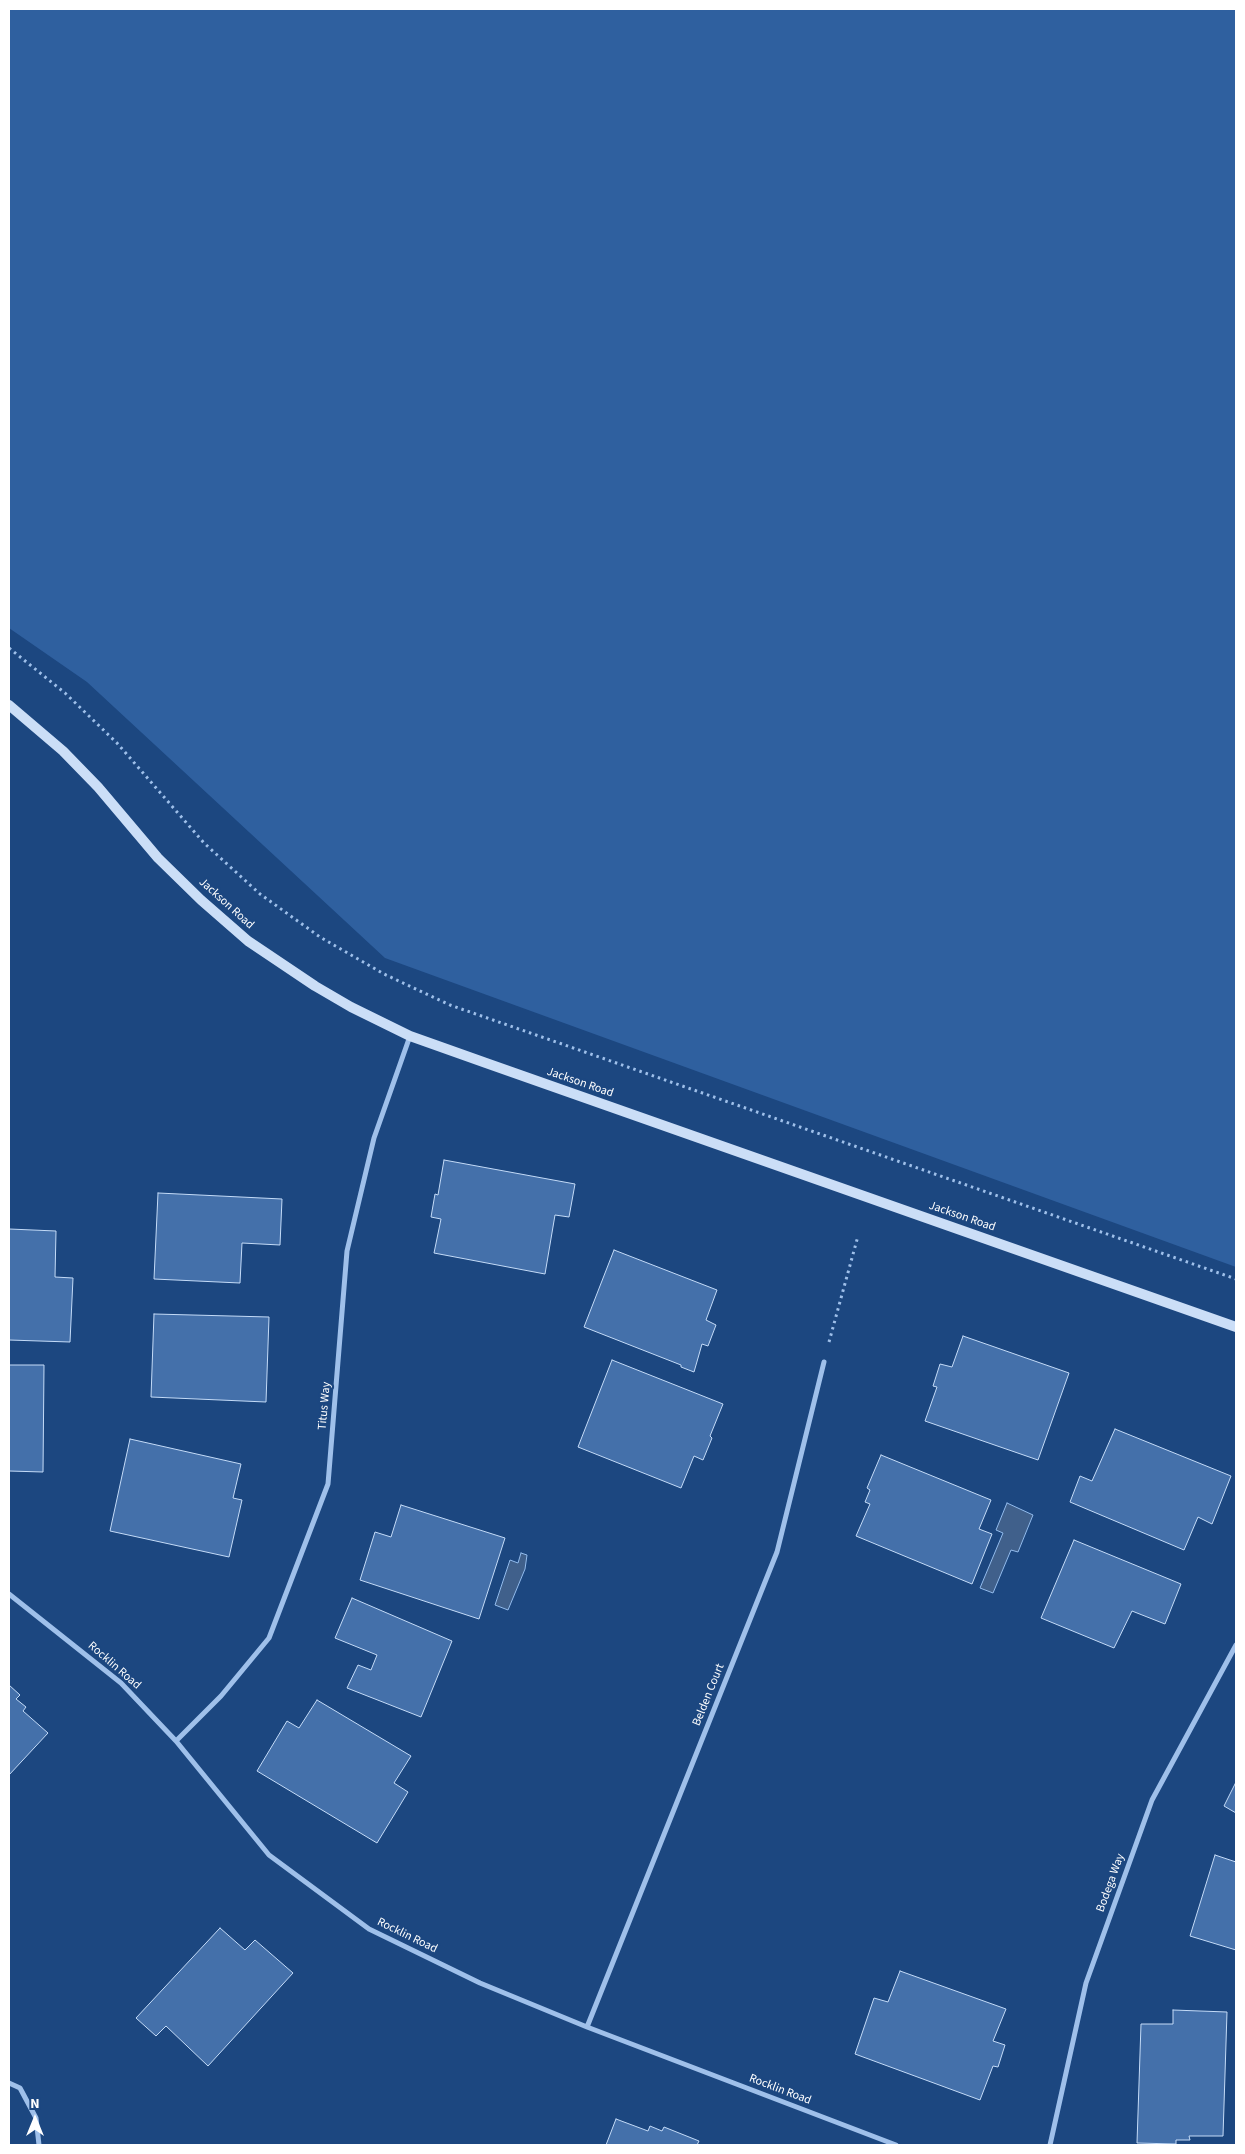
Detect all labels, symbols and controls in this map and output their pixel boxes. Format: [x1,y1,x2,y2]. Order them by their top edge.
street label: Jackson Road [195,875,257,933]
street label: Jackson Road [545,1065,615,1101]
street label: Jackson Road [927,1199,997,1235]
street label: Titus Way [316,1381,334,1431]
street label: Rocklin Road [85,1639,143,1693]
street label: Belden Court [690,1662,728,1728]
street label: Bodega Way [1094,1852,1128,1914]
street label: Rocklin Road [374,1915,440,1957]
street label: Rocklin Road [747,2072,813,2108]
north arrow [10,2094,60,2144]
text: N [30,2094,40,2114]

